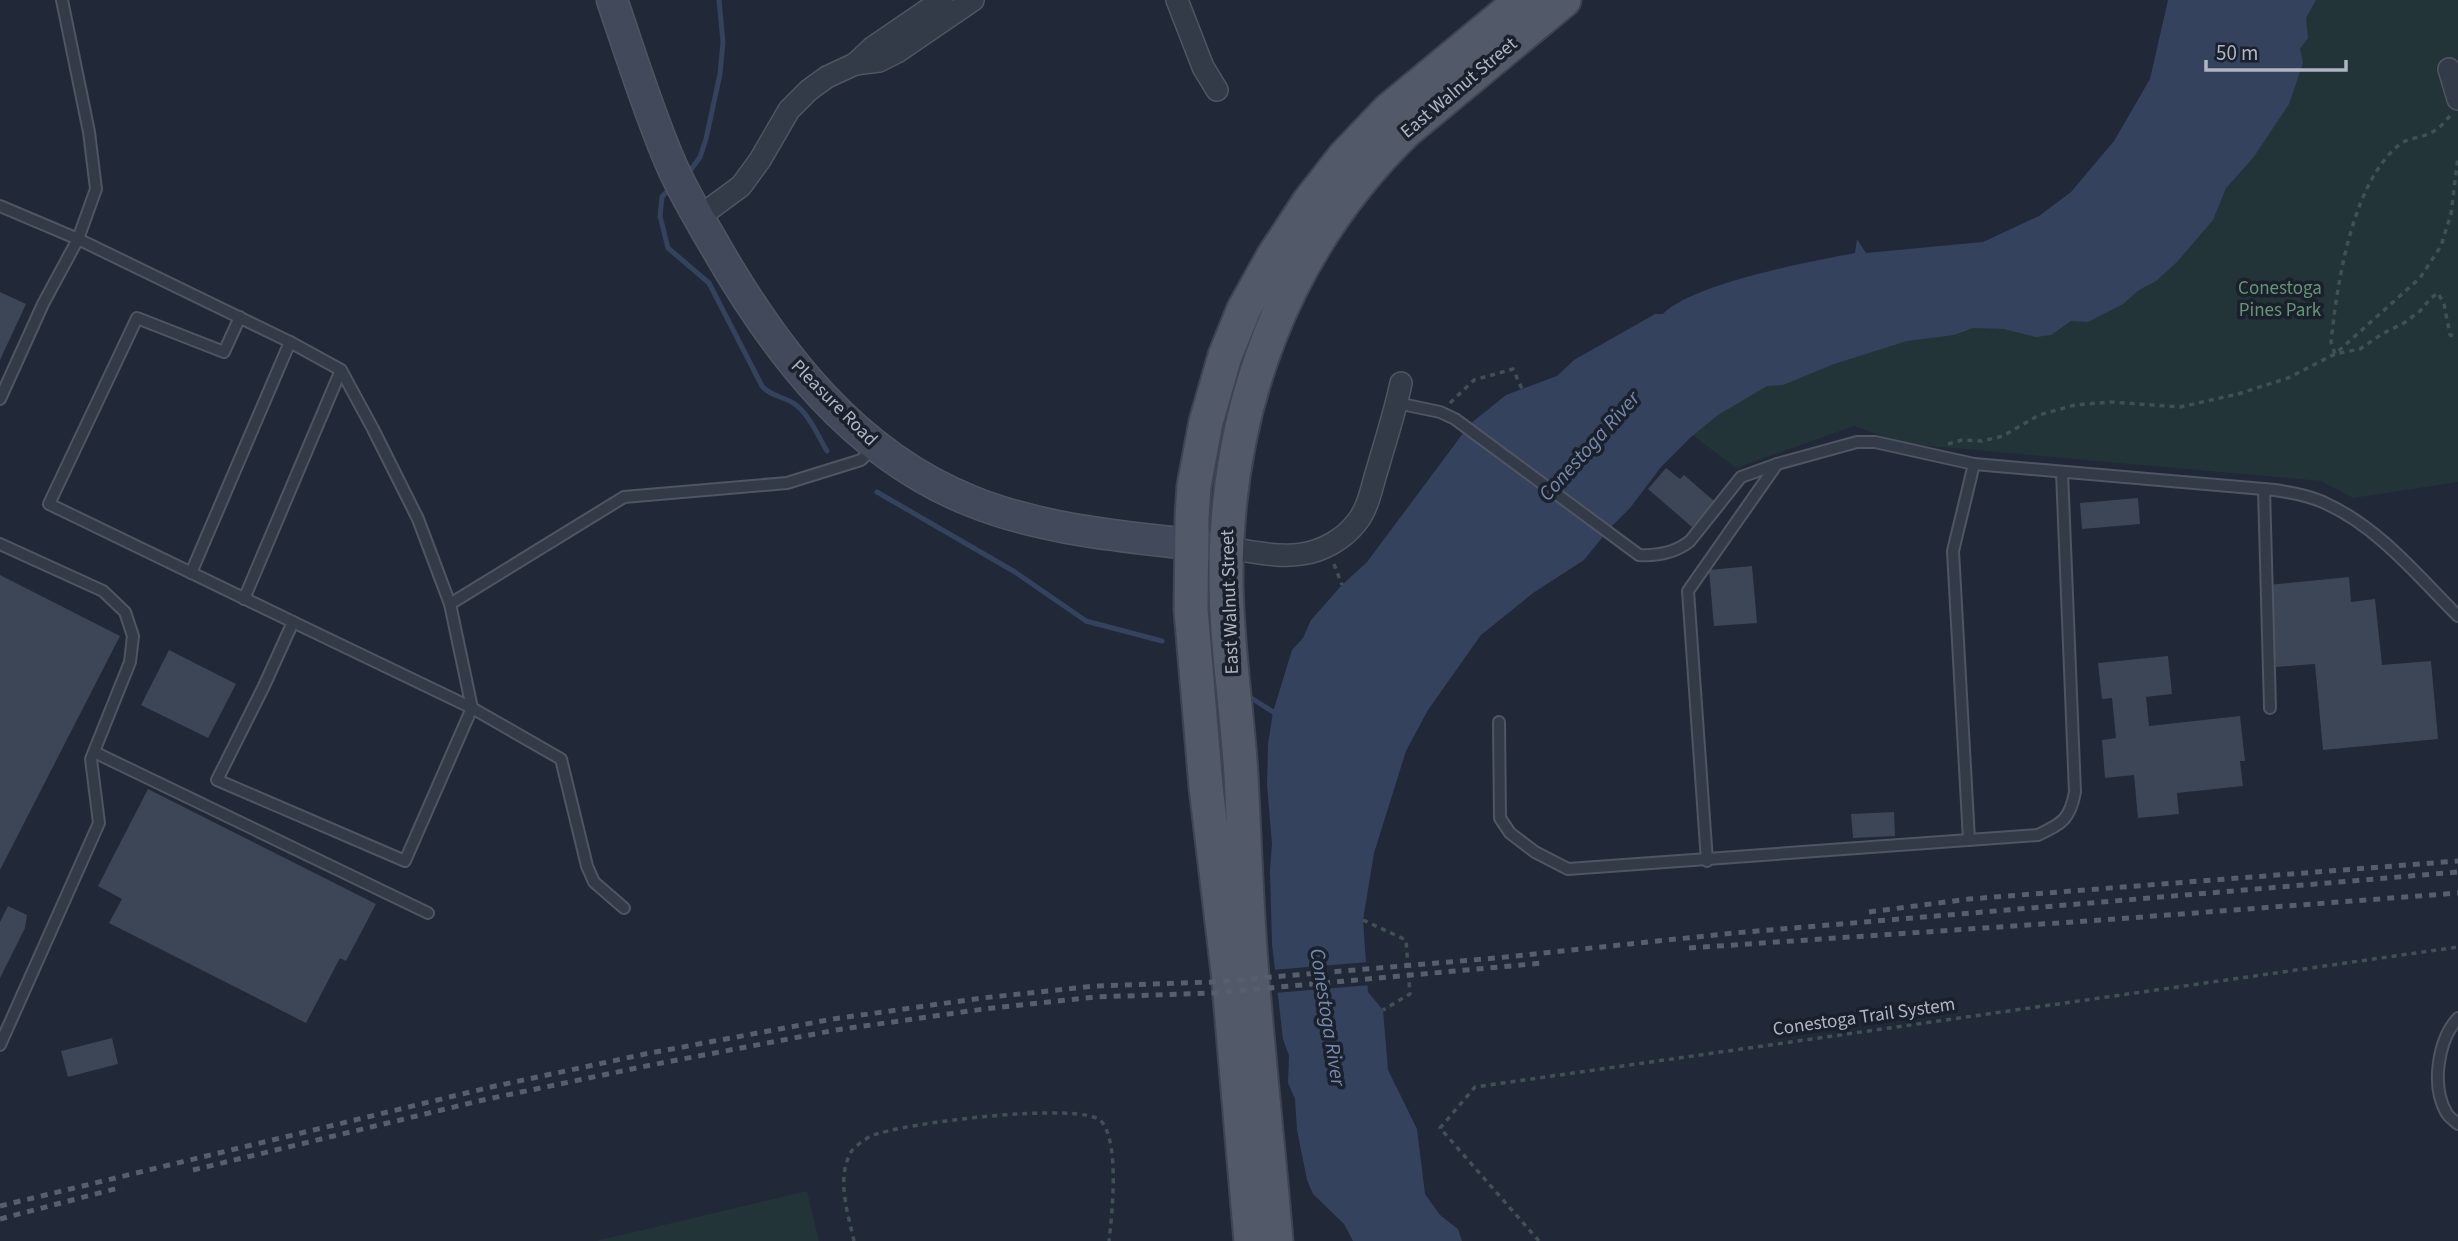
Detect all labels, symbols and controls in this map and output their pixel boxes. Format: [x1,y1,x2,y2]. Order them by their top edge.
scale bar [2206,28,2346,72]
street label: East Walnut Street [1395,31,1524,145]
text: 50 m [2216,38,2258,68]
park label: Conestoga Pines Park [2238,275,2322,324]
street label: Pleasure Road [784,353,884,453]
water label: Conestoga River [1531,384,1647,508]
street label: East Walnut Street [1214,529,1246,675]
water label: Conestoga River [1302,946,1354,1089]
street label: Conestoga Trail System [1771,991,1957,1043]

